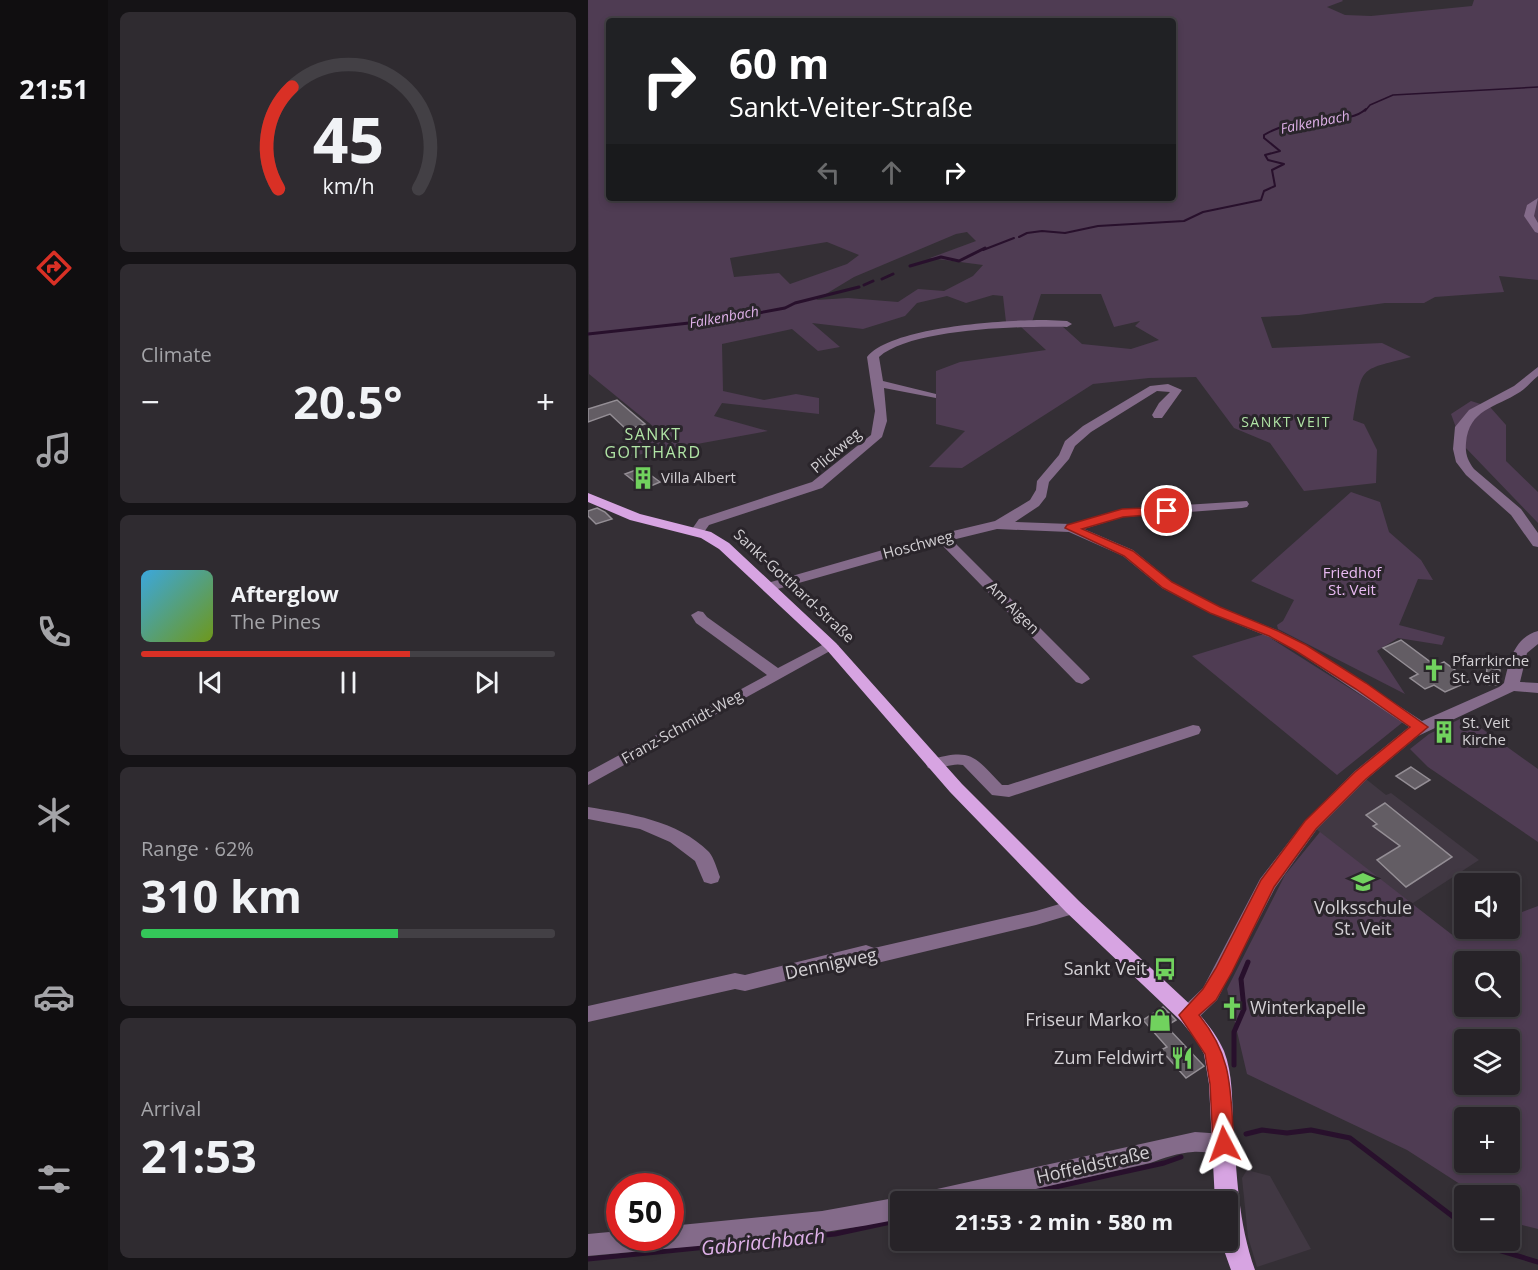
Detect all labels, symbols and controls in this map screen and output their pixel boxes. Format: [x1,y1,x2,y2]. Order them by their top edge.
text: 60 m [729,34,829,91]
icon: right [630,42,708,120]
text: 21:51 [19,70,89,107]
text: Sankt-Veiter-Straße [729,88,973,125]
text: 45 [312,96,384,181]
water label: Falkenbach [1279,105,1351,138]
icon: left [812,156,845,189]
icon: ahead [875,156,908,189]
icon: right [938,156,971,189]
text: km/h [322,171,374,200]
icon: directions [33,247,75,289]
water label: Falkenbach [688,301,760,332]
text: Climate [141,341,212,368]
text: 20.5° [293,371,403,432]
text: − [141,379,160,424]
text: + [536,379,555,424]
district label: SANKT VEIT [1241,412,1331,431]
district label: SANKT GOTTHARD [604,423,702,463]
street label: Plickweg [806,423,865,477]
icon: music [33,429,75,471]
building icon: Villa Albert [630,465,656,491]
place label: Villa Albert [661,467,736,487]
pin [1141,485,1192,536]
icon: arrive [1150,494,1183,527]
street label: Sankt-Gotthard-Straße [730,524,859,646]
street label: Hoschweg [880,525,955,563]
park label: Friedhof St. Veit [1323,562,1382,599]
street label: Am Aigen [983,577,1044,638]
text: Afterglow [231,578,339,608]
text: The Pines [231,608,321,635]
icon: phone [33,611,75,653]
place label: Pfarrkirche St. Veit [1452,650,1529,687]
church icon: Pfarrkirche St. Veit [1421,657,1447,683]
icon: previous [194,666,227,699]
icon: pause [332,666,365,699]
icon: next [470,666,503,699]
street label: Franz-Schmidt-Weg [617,685,746,768]
place label: St. Veit Kirche [1462,712,1510,749]
building icon: St. Veit Kirche [1431,719,1457,745]
icon: climate [33,794,75,836]
text: Range · 62% [141,835,254,862]
text: 310 km [141,865,302,926]
school or university icon: Volksschule St. Veit [1350,869,1376,895]
map controls [1454,873,1520,1251]
button: sound [1454,873,1520,939]
place label: Volksschule St. Veit [1314,895,1412,940]
street label: Dennigweg [783,942,879,984]
button: search [1454,951,1520,1017]
place label: Sankt Veit [1064,956,1147,980]
bus stop icon: Sankt Veit [1152,956,1178,982]
icon: car [33,976,75,1018]
church icon: Winterkapelle [1219,995,1245,1021]
place label: Winterkapelle [1250,995,1366,1019]
place label: Friseur Marko [1025,1007,1142,1031]
shop icon: Friseur Marko [1147,1007,1173,1033]
button: layers [1454,1029,1520,1095]
place label: Zum Feldwirt [1054,1045,1164,1069]
restaurant icon: Zum Feldwirt [1169,1045,1195,1071]
text: Arrival [141,1095,201,1122]
button: + [1454,1107,1520,1173]
position arrow [1192,1112,1256,1176]
text: 21:53 [141,1125,257,1186]
street label: Hoffeldstraße [1034,1139,1152,1189]
icon: filters [33,1158,75,1200]
speed limit sign: 50 [606,1173,684,1251]
button: − [1454,1185,1520,1251]
text: 21:53 · 2 min · 580 m [955,1206,1173,1236]
water label: Gabriachbach [700,1222,826,1261]

